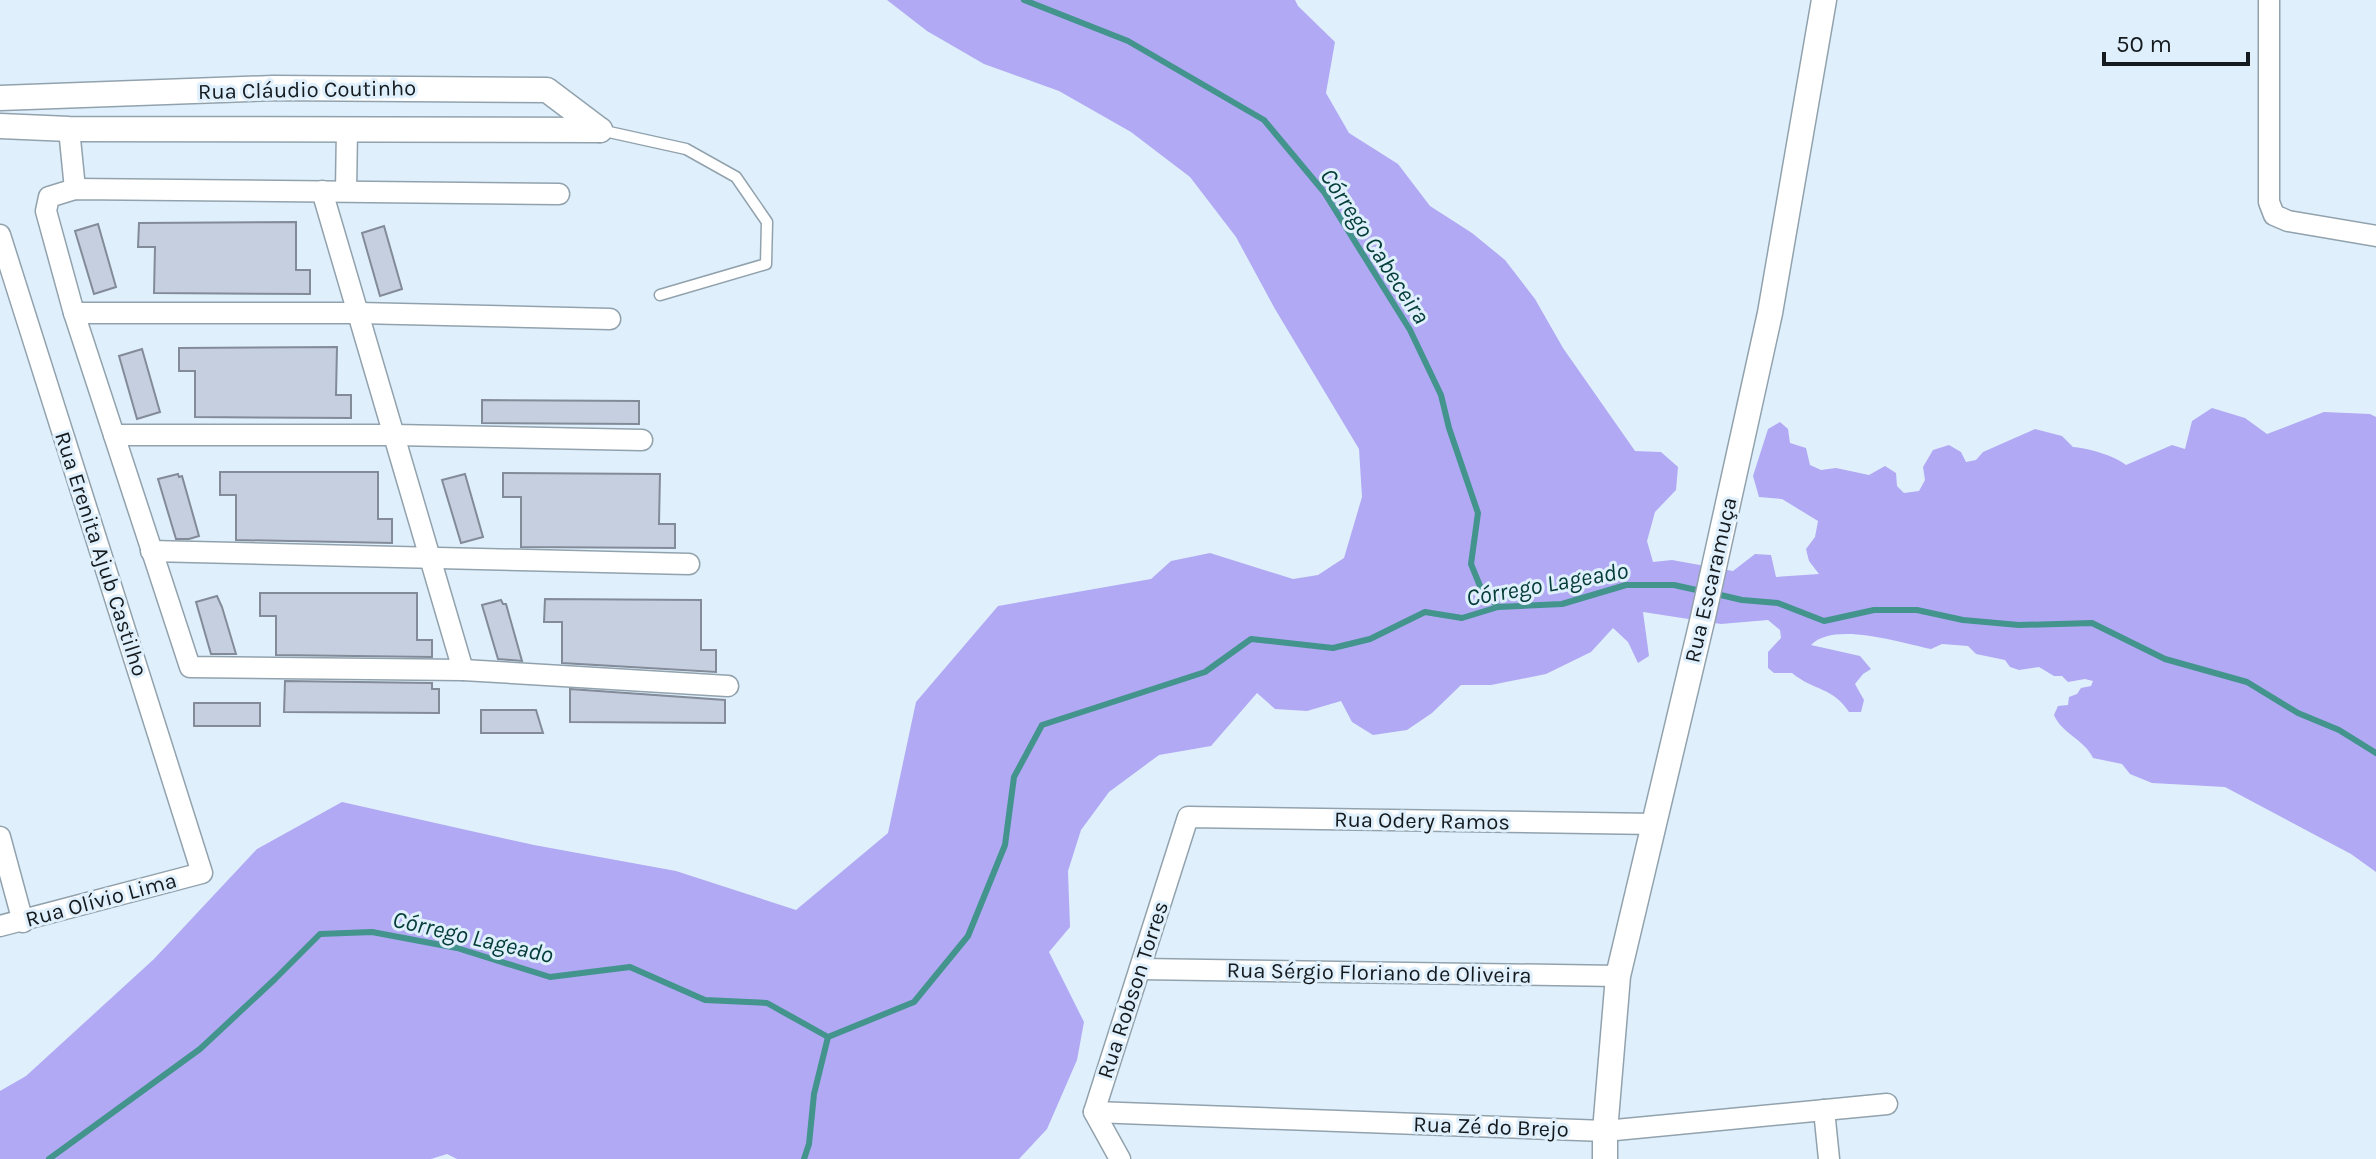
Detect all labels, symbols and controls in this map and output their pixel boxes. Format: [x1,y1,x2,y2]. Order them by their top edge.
scale bar [2104,16,2248,66]
text: 50 m [2116,30,2172,58]
street label: Rua Cláudio Coutinho [198,75,416,105]
water label: Córrego Cabeceira [1314,163,1436,329]
street label: Rua Erenita Ajub Castilho [49,428,153,680]
street label: Rua Escaramuça [1679,495,1743,665]
water label: Córrego Lageado [1464,556,1630,612]
street label: Rua Odery Ramos [1334,806,1510,836]
street label: Rua Olívio Lima [23,867,179,933]
street label: Rua Robson Torres [1092,898,1174,1082]
water label: Córrego Lageado [390,905,556,969]
street label: Rua Sérgio Floriano de Oliveira [1226,957,1532,989]
street label: Rua Zé do Brejo [1413,1111,1569,1143]

